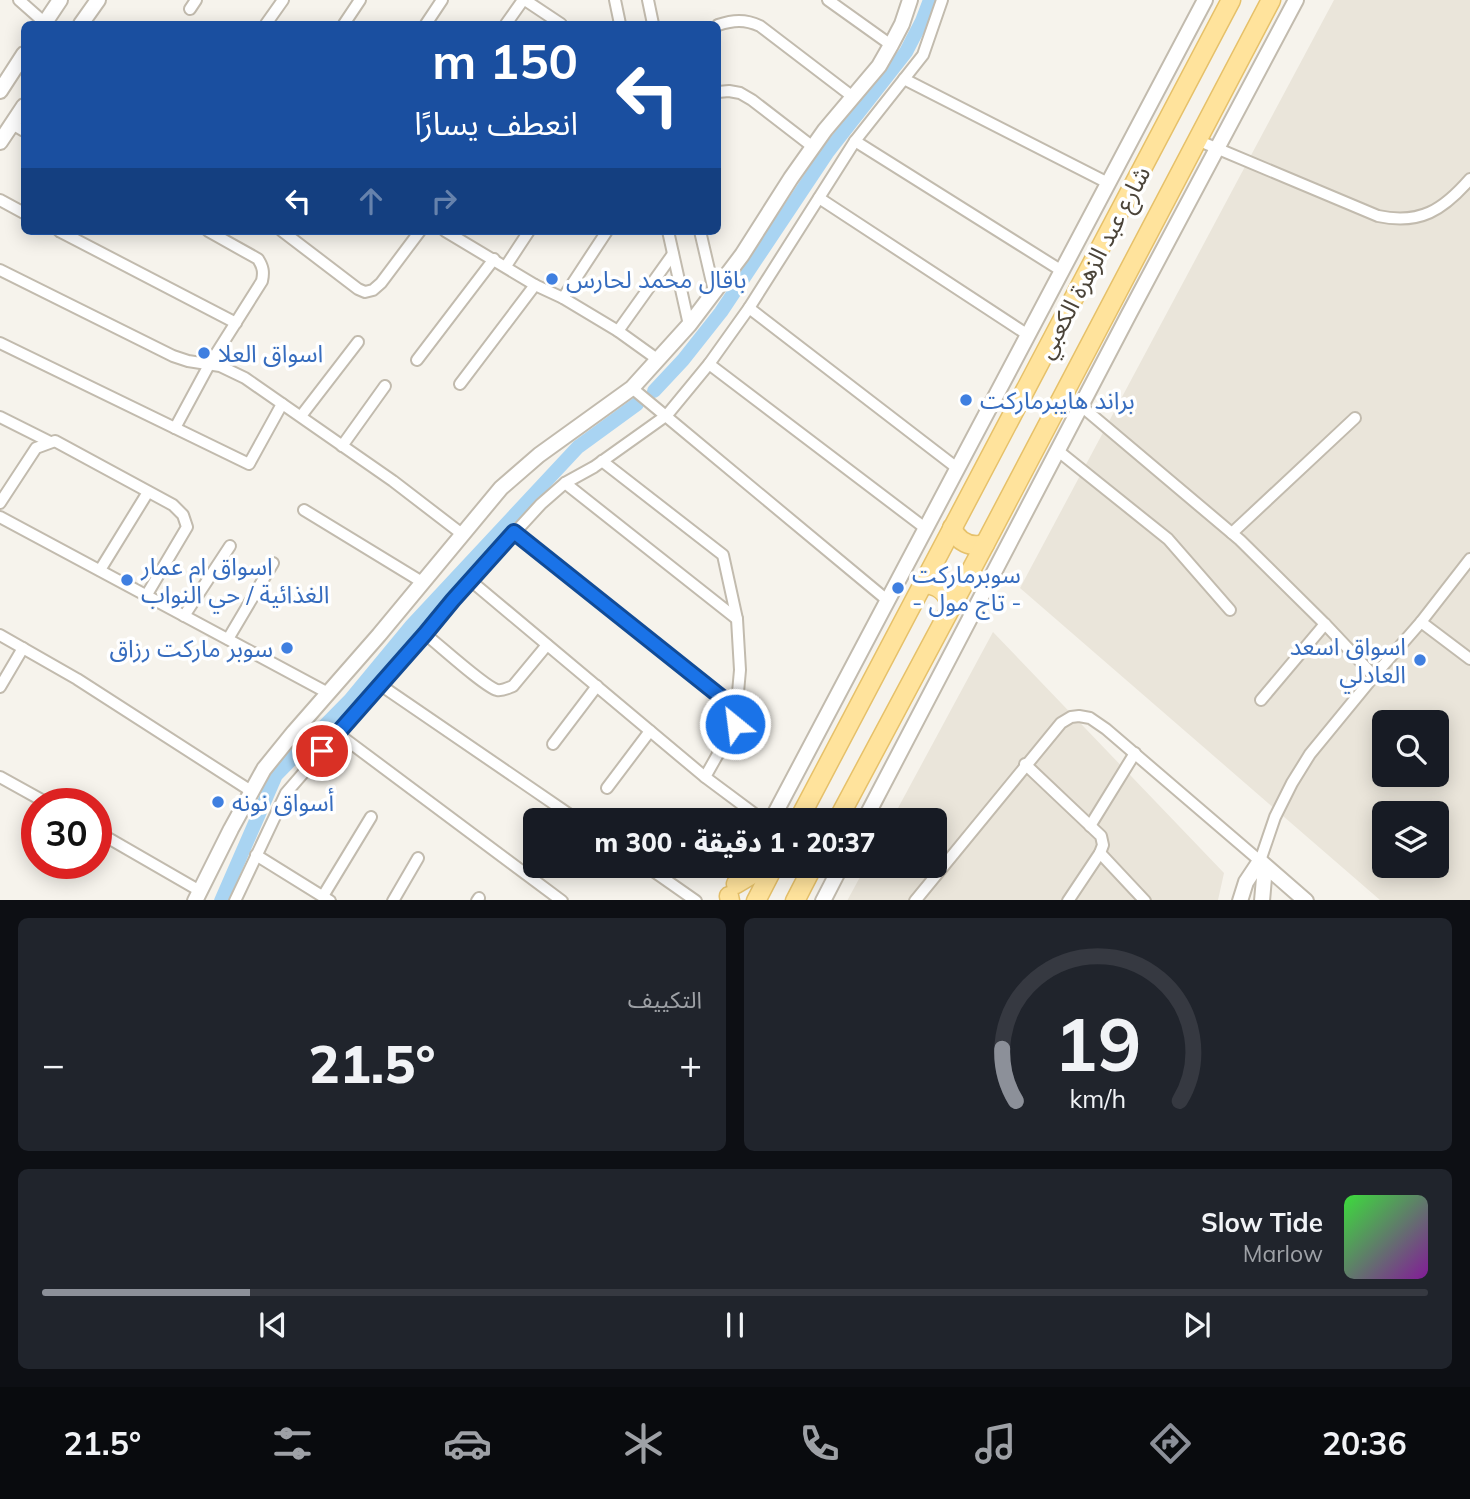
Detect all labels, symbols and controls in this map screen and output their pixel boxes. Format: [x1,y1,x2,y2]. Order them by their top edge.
text: 150 m [432,30,578,91]
icon: left [602,49,693,140]
text: انعطف يسارًا [414,103,578,143]
street label: شارع عبد الزهرة الكعبي [1030,161,1160,366]
icon: left [279,182,317,220]
icon: ahead [352,182,390,220]
icon: right [425,182,463,220]
place label: باقال محمد لحارس [566,264,747,294]
marker: باقال محمد لحارس [544,271,560,287]
place label: اسواق العلا [218,338,323,368]
marker: اسواق العلا [196,345,212,361]
place label: براند هايبرماركت [980,385,1135,415]
marker: براند هايبرماركت [958,392,974,408]
place label: اسواق ام عمار الغذائية / حي النواب [140,551,330,614]
place label: سوبرماركت - تاج مول - [912,559,1021,620]
marker: اسواق ام عمار الغذائية / حي النواب [119,572,135,588]
marker: سوبرماركت - تاج مول - [890,580,906,596]
place label: اسواق اسعد العادلي [1290,631,1406,694]
place label: سوبر ماركت رزاق [110,633,273,663]
marker: سوبر ماركت رزاق [279,640,295,656]
marker: اسواق اسعد العادلي [1412,652,1428,668]
position arrow [698,687,772,761]
map controls [1372,710,1449,878]
button: search [1372,710,1449,787]
pin [292,721,352,781]
icon: arrive [303,732,341,770]
place label: أسواق نونه [232,787,334,817]
speed limit sign: 30 [21,788,112,879]
marker: أسواق نونه [210,794,226,810]
button: layers [1372,801,1449,878]
text: 20:37 · 1 دقيقة · 300 m [595,826,875,859]
text: التكييف [628,985,702,1014]
text: 19 [1054,998,1142,1089]
text: 21.5° [308,1031,436,1096]
text: − [42,1040,65,1088]
text: + [679,1040,702,1088]
text: km/h [1070,1082,1126,1113]
text: Slow Tide [1201,1206,1323,1239]
text: Marlow [1243,1239,1323,1268]
icon: previous [254,1306,292,1344]
icon: pause [716,1306,754,1344]
icon: next [1178,1306,1216,1344]
icon: filters [268,1419,317,1468]
icon: car [443,1419,492,1468]
icon: climate [619,1419,668,1468]
icon: phone [795,1419,844,1468]
icon: music [971,1419,1020,1468]
icon: directions [1146,1419,1195,1468]
text: 21.5° [63,1423,141,1463]
text: 20:36 [1322,1423,1407,1463]

